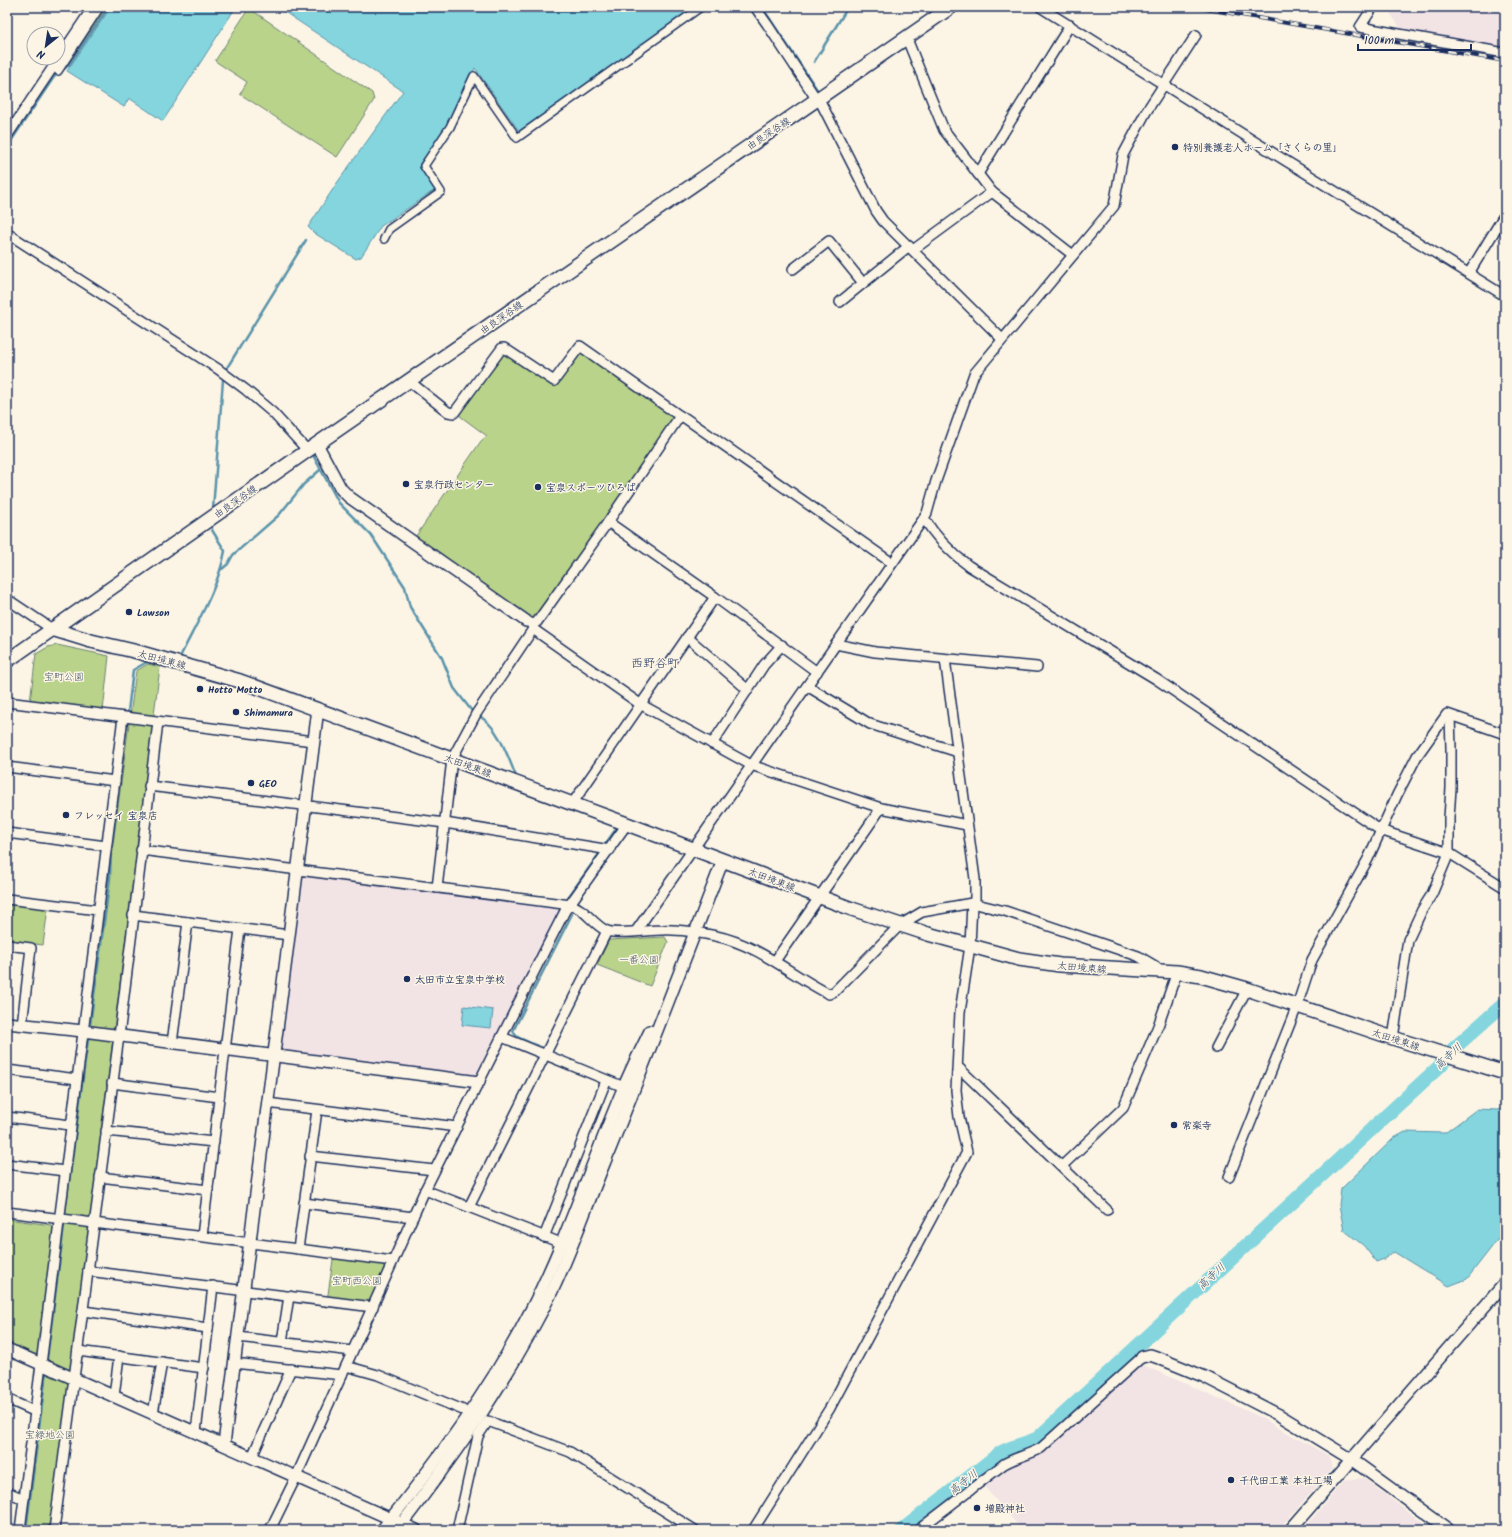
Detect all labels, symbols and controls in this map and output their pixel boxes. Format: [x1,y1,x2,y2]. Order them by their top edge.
north arrow [26,26,66,66]
scale bar [1358,26,1471,52]
text: 100 m [1364,31,1395,50]
text: N [34,44,49,63]
street label: 由良深谷線 [743,113,794,154]
place label: 特別養護老人ホーム「さくらの里」 [1183,140,1343,156]
marker: 特別養護老人ホーム「さくらの里」 [1170,142,1180,152]
street label: 由良深谷線 [477,297,527,339]
place label: 宝泉行政センター [414,477,494,493]
marker: 宝泉行政センター [401,479,411,489]
place label: 宝泉スポーツひろば [546,480,636,496]
street label: 由良深谷線 [211,481,261,523]
marker: 宝泉スポーツひろば [533,482,543,492]
place label: Lawson [137,605,170,621]
marker: Lawson [124,607,134,617]
street label: 太田境東線 [136,646,188,674]
district label: 西野谷町 [631,654,679,673]
park label: 宝町公園 [44,669,84,685]
place label: Hotto Motto [208,682,263,698]
marker: Hotto Motto [195,684,205,694]
place label: Shimamura [244,705,293,721]
marker: Shimamura [231,707,241,717]
street label: 太田境東線 [441,750,494,782]
place label: GEO [259,776,277,792]
marker: GEO [246,778,256,788]
place label: フレッセイ 宝泉店 [74,808,158,824]
marker: フレッセイ 宝泉店 [61,810,71,820]
street label: 太田境東線 [745,864,798,896]
park label: 一番公園 [619,952,659,968]
street label: 太田境東線 [1056,958,1108,978]
place label: 太田市立宝泉中学校 [415,972,505,988]
marker: 太田市立宝泉中学校 [402,974,412,984]
street label: 太田境東線 [1369,1025,1422,1055]
water label: 高寺川 [1430,1039,1467,1075]
place label: 常楽寺 [1182,1118,1212,1134]
marker: 常楽寺 [1169,1120,1179,1130]
water label: 高寺川 [1193,1259,1230,1295]
park label: 宝町西公園 [332,1273,382,1289]
park label: 宝緑地公園 [25,1427,75,1443]
water label: 高寺川 [945,1466,982,1500]
place label: 千代田工業 本社工場 [1239,1473,1333,1489]
marker: 千代田工業 本社工場 [1226,1475,1236,1485]
place label: 増殿神社 [985,1501,1025,1517]
marker: 増殿神社 [972,1503,982,1513]

